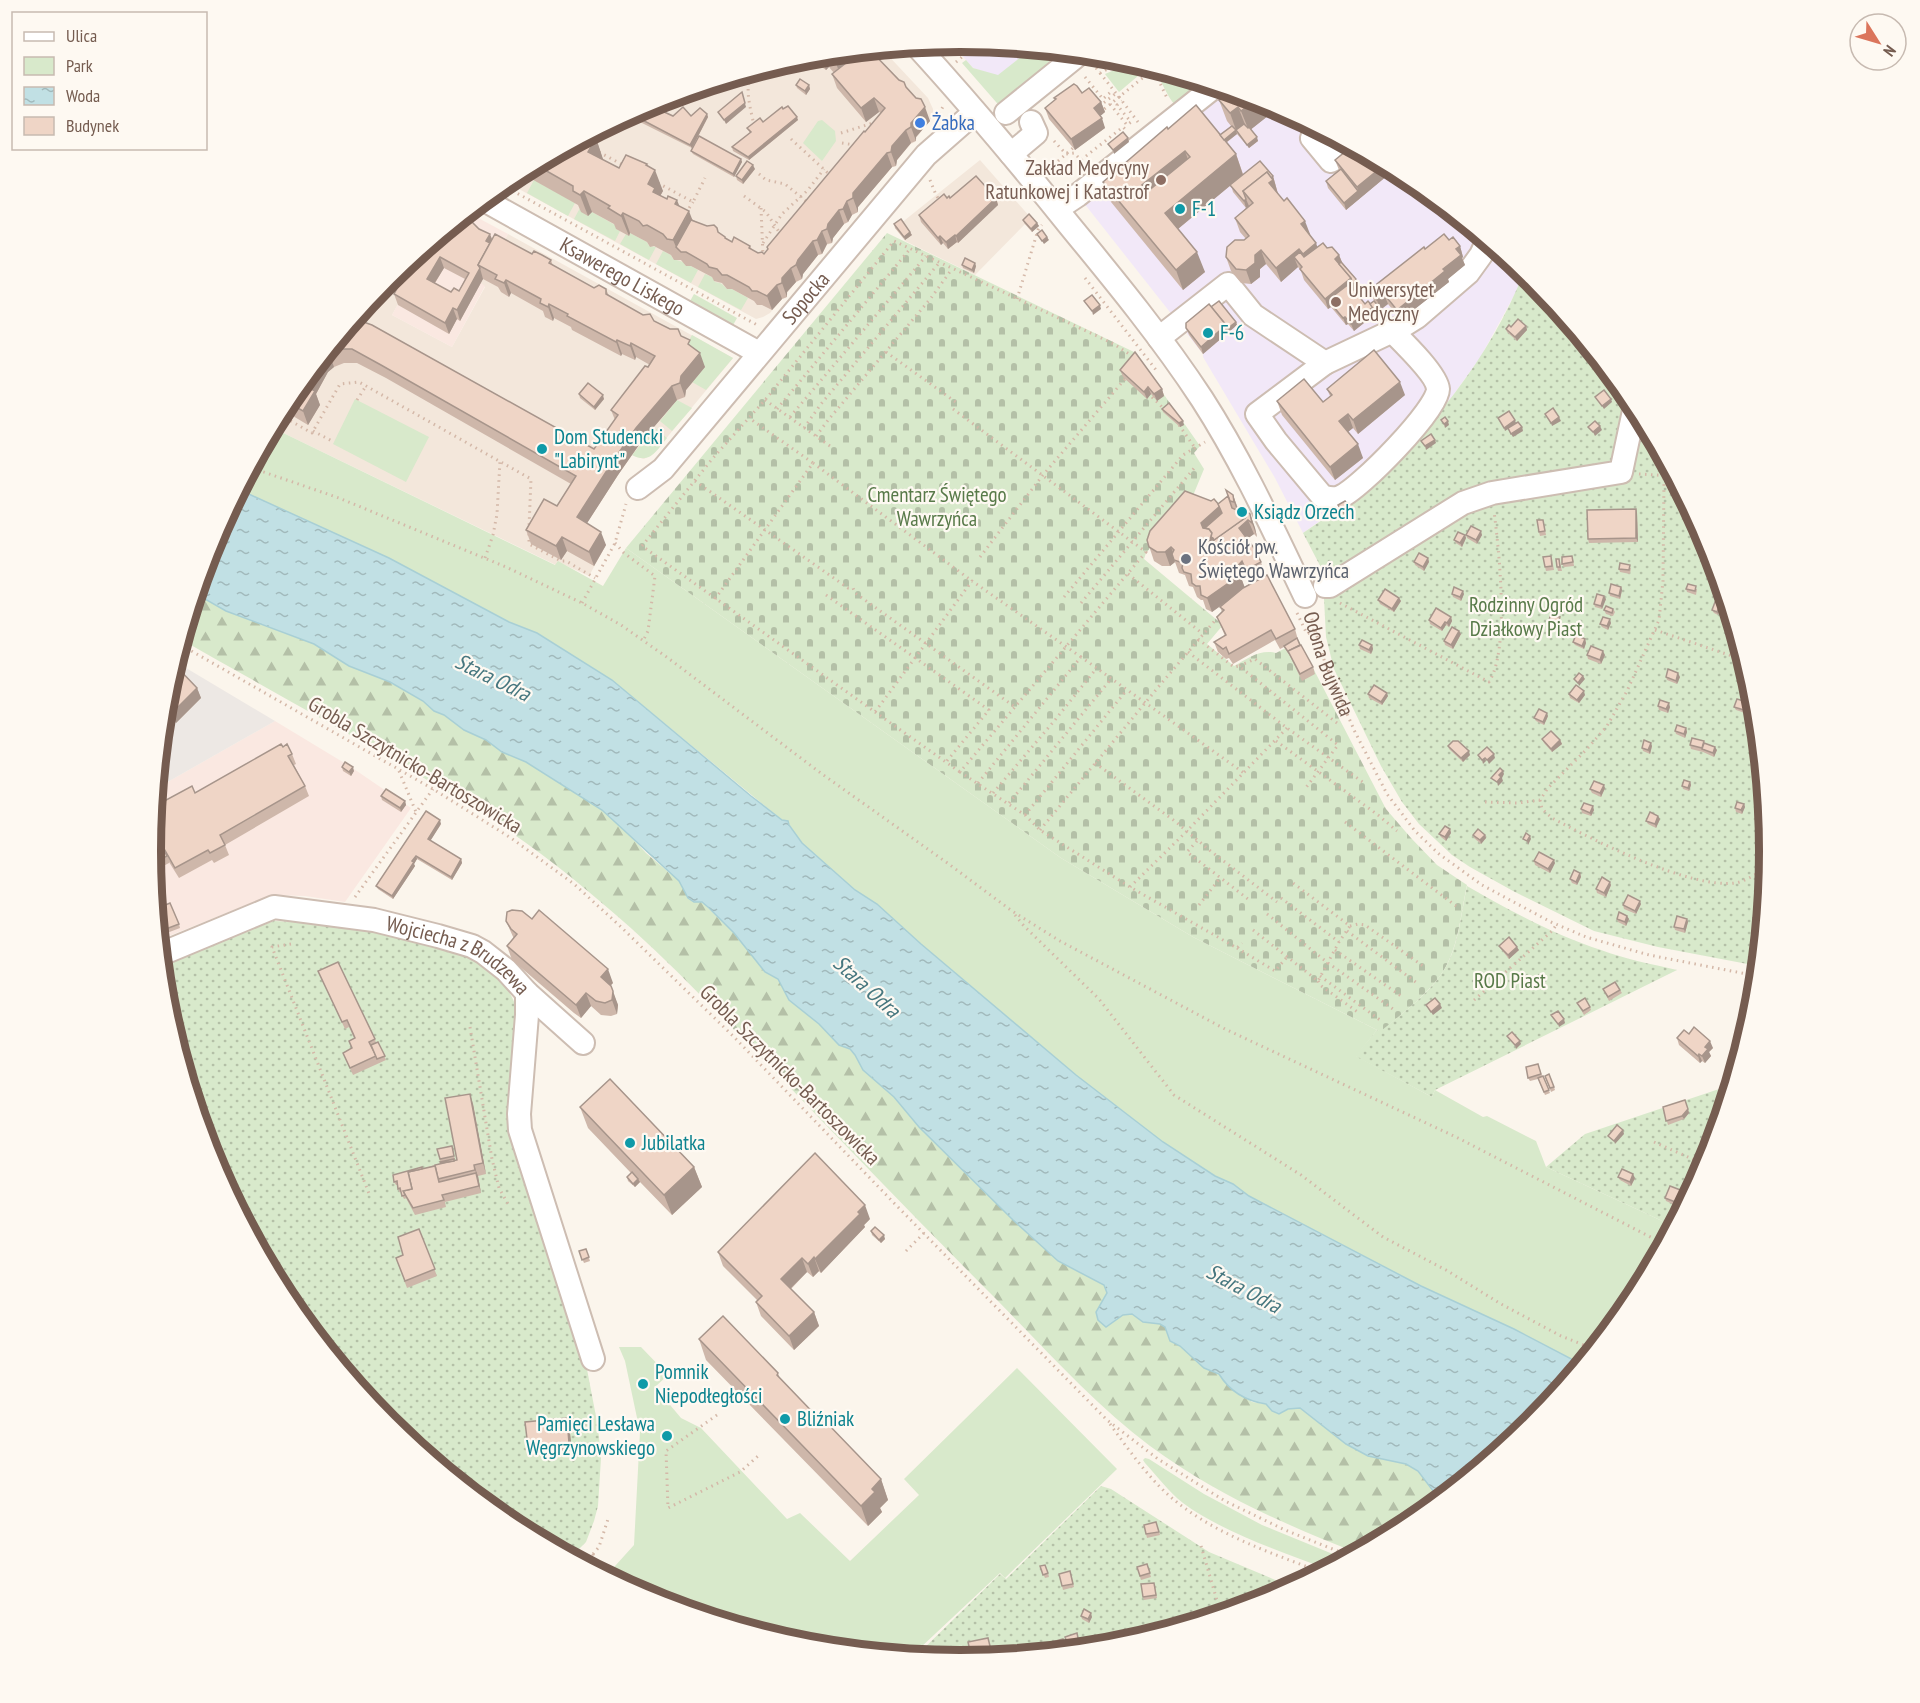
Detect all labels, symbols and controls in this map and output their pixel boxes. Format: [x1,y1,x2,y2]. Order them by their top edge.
legend [12,12,207,150]
north arrow [1848,12,1908,72]
text: Ulica [66,24,97,47]
text: N [1879,42,1901,60]
text: Park [66,54,93,77]
text: Woda [66,84,100,107]
place label: Żabka [932,109,975,136]
text: Budynek [66,114,119,137]
marker: Żabka [913,116,927,130]
place label: Zakład Medycyny Ratunkowej i Katastrof [985,154,1150,205]
marker: Zakład Medycyny Ratunkowej i Katastrof [1154,173,1168,187]
place label: F-1 [1192,195,1216,222]
marker: F-1 [1173,202,1187,216]
street label: Ksawerego Liskego [555,231,689,322]
street label: Sopocka [776,266,835,330]
place label: Uniwersytet Medyczny [1348,276,1435,327]
marker: Uniwersytet Medyczny [1329,295,1343,309]
place label: F-6 [1220,319,1244,346]
marker: F-6 [1201,326,1215,340]
place label: Dom Studencki "Labirynt" [554,423,663,474]
marker: Dom Studencki "Labirynt" [535,442,549,456]
park label: Cmentarz Świętego Wawrzyńca [867,481,1007,532]
place label: Ksiądz Orzech [1254,498,1354,525]
marker: Ksiądz Orzech [1235,505,1249,519]
place label: Kościół pw. Świętego Wawrzyńca [1198,533,1349,584]
marker: Kościół pw. Świętego Wawrzyńca [1179,552,1193,566]
park label: Rodzinny Ogród Działkowy Piast [1469,591,1583,642]
street label: Odona Bujwida [1297,608,1360,720]
water label: Stara Odra [451,647,536,708]
street label: Grobla Szczytnicko-Bartoszowicka [304,690,527,839]
street label: Wojciecha z Brudzewa [384,910,536,1000]
water label: Stara Odra [828,949,907,1024]
park label: ROD Piast [1474,967,1546,994]
street label: Grobla Szczytnicko-Bartoszowicka [694,979,886,1171]
place label: Jubilatka [641,1129,705,1156]
marker: Jubilatka [623,1136,637,1150]
water label: Stara Odra [1202,1257,1287,1320]
place label: Pomnik Niepodłegłości [655,1358,762,1409]
marker: Pomnik Niepodłegłości [636,1377,650,1391]
place label: Bliźniak [797,1405,854,1432]
place label: Pamięci Lesława Węgrzynowskiego [526,1410,655,1461]
marker: Bliźniak [778,1412,792,1426]
marker: Pamięci Lesława Węgrzynowskiego [660,1429,674,1443]

